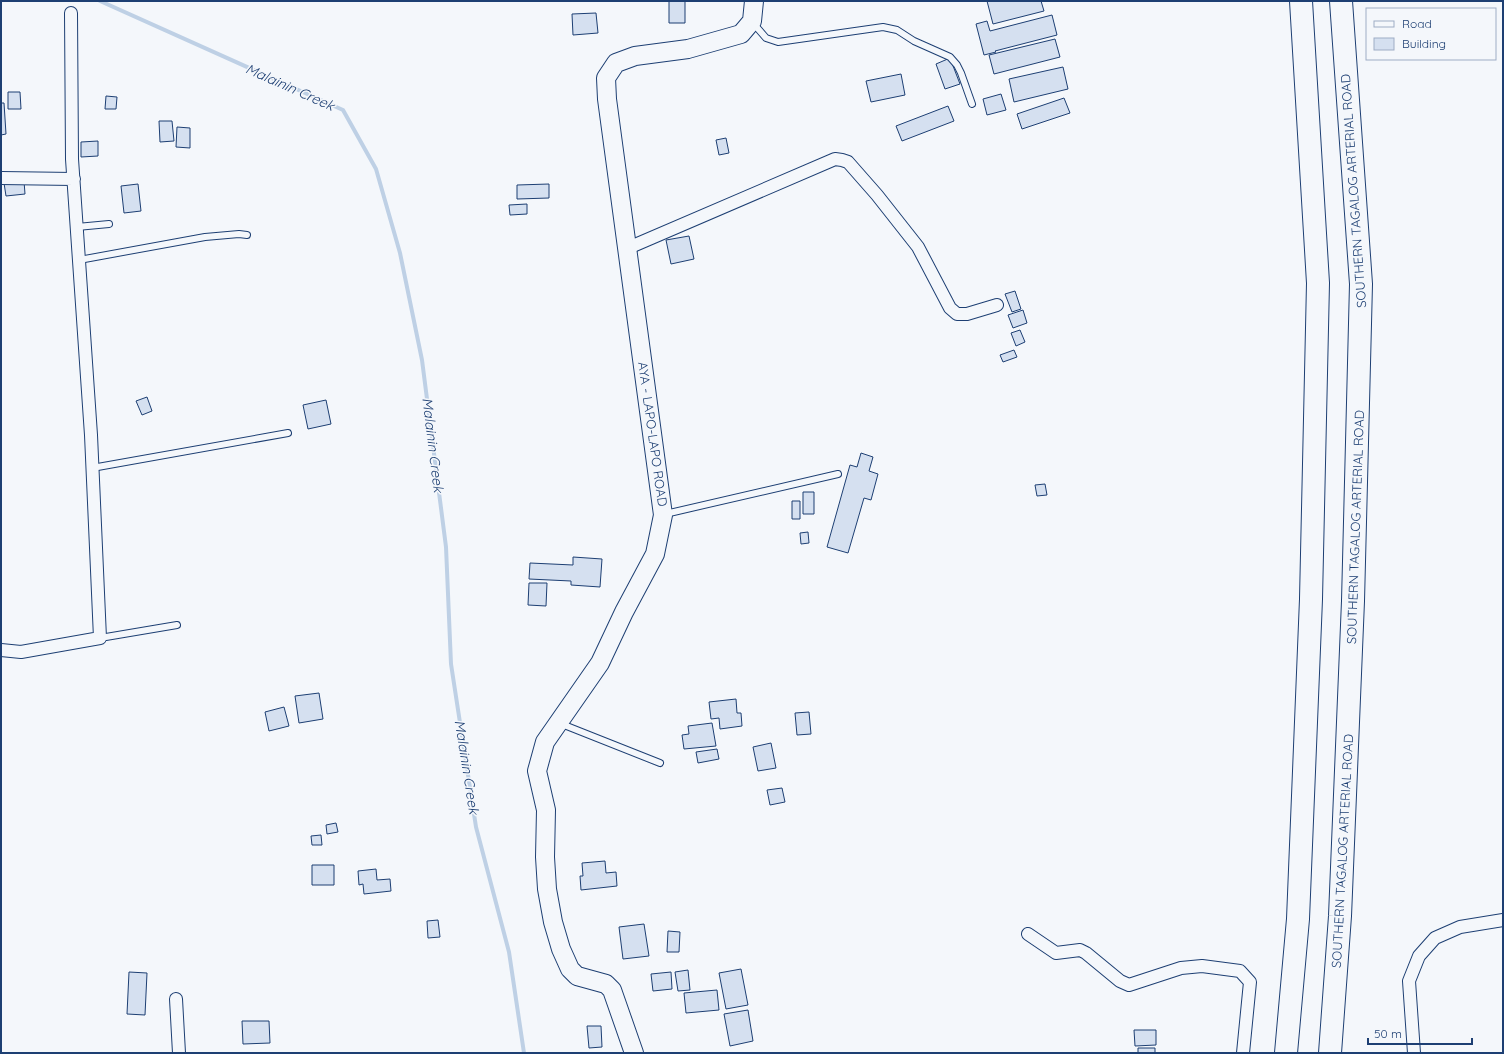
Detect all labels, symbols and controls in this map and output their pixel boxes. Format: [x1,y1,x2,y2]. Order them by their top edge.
legend [1366,8,1496,60]
text: Road [1402,16,1432,31]
text: Building [1402,36,1446,51]
water label: Malainin Creek [243,59,339,115]
street label: SOUTHERN TAGALOG ARTERIAL ROAD [1337,74,1369,308]
street label: AYA - LAPO-LAPO ROAD [635,361,671,507]
water label: Malainin Creek [418,397,448,495]
street label: SOUTHERN TAGALOG ARTERIAL ROAD [1343,410,1367,644]
water label: Malainin Creek [451,719,484,817]
street label: SOUTHERN TAGALOG ARTERIAL ROAD [1328,734,1356,968]
scale bar [1368,1020,1472,1046]
text: 50 m [1374,1026,1402,1041]

